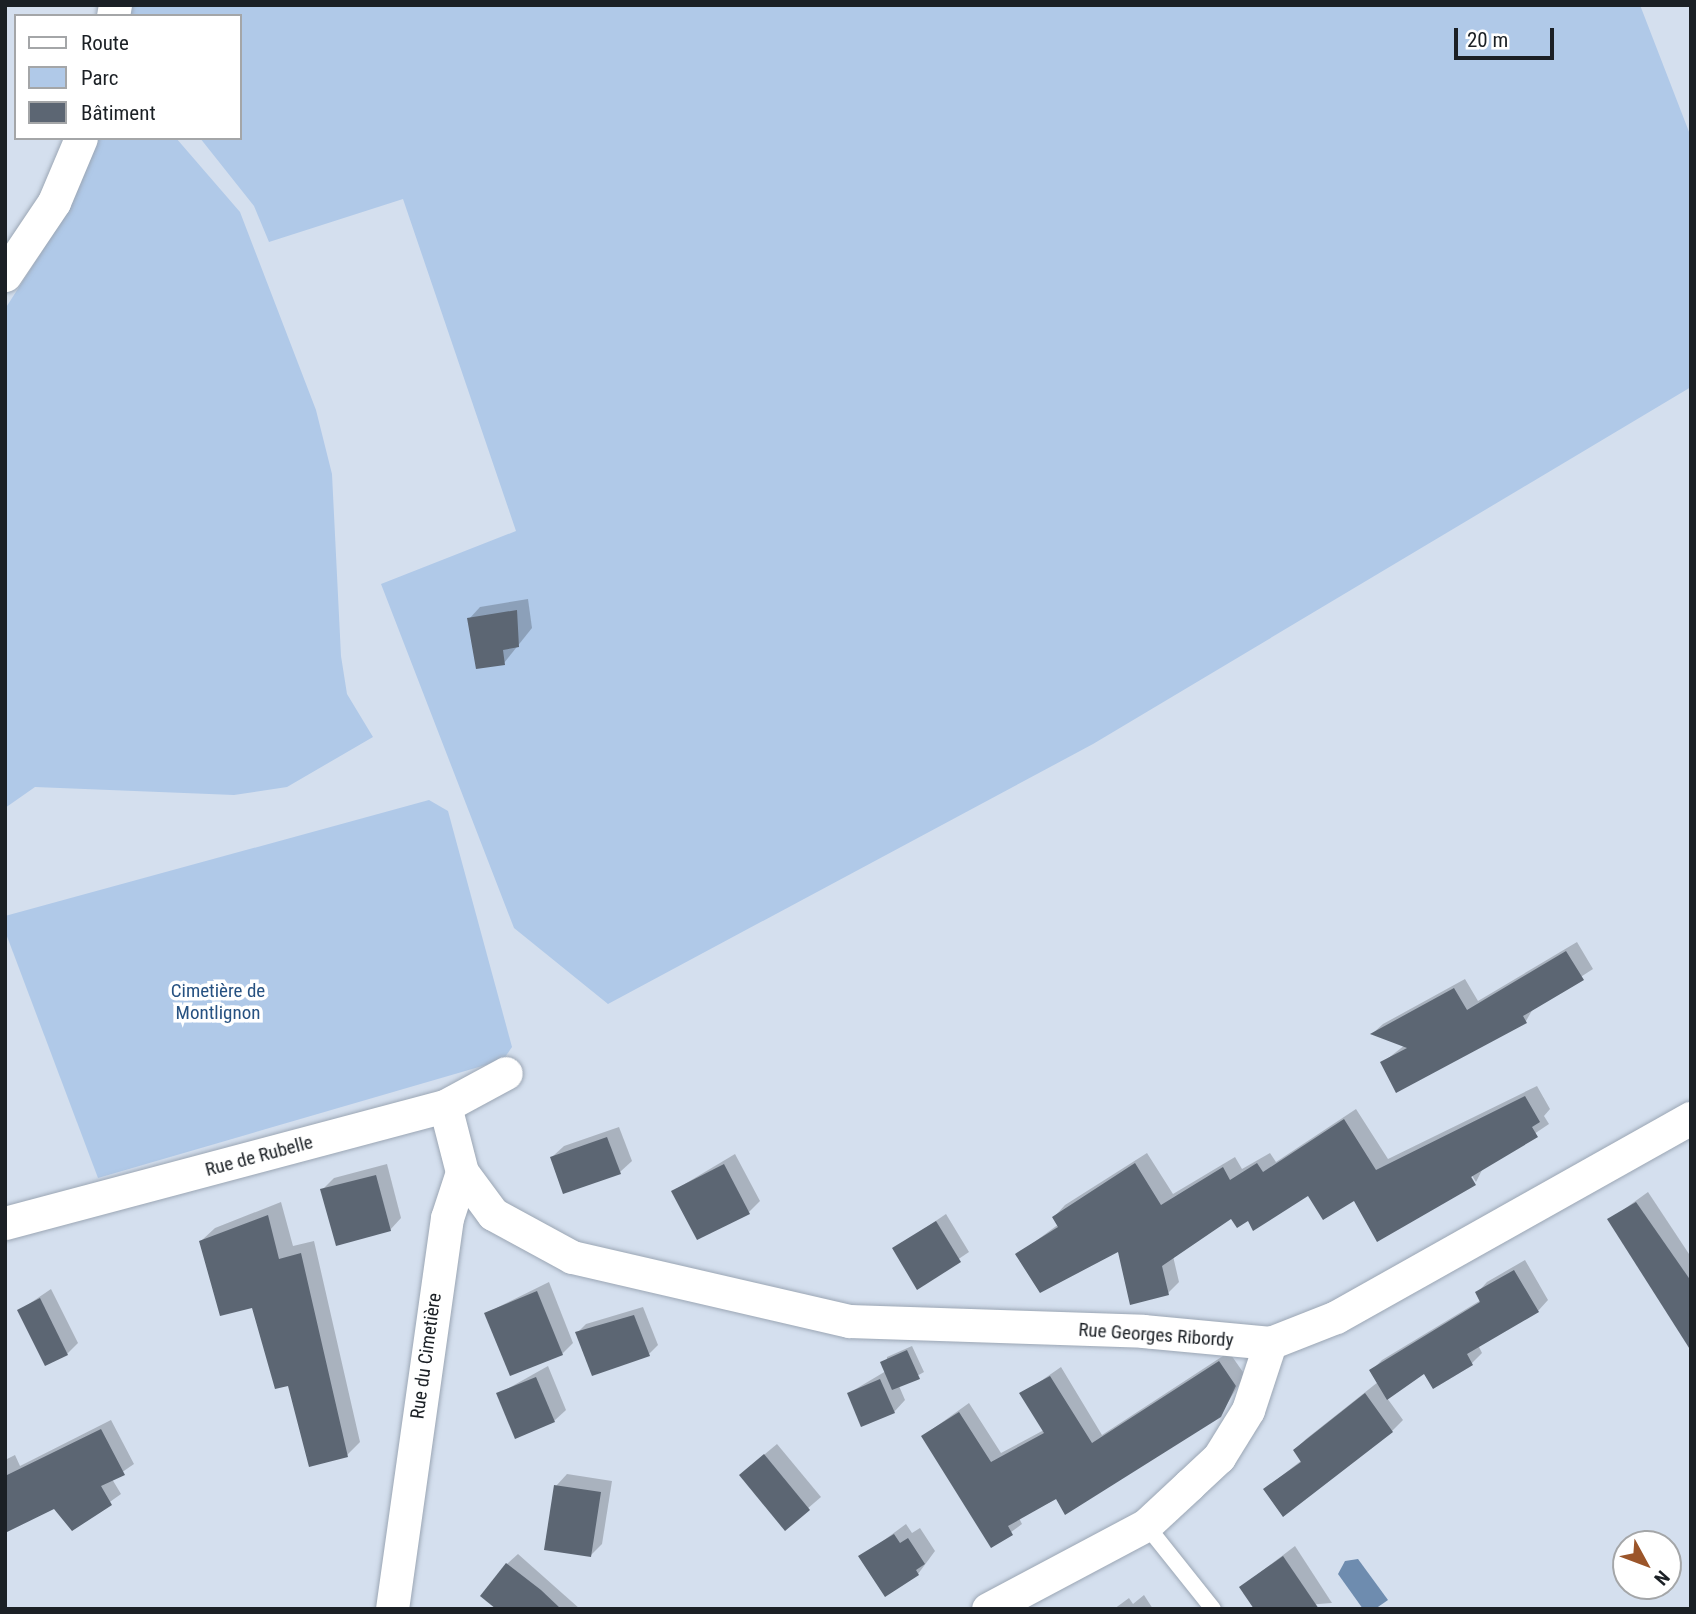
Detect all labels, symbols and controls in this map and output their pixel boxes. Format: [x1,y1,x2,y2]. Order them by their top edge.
legend [14,14,242,140]
scale bar [1458,14,1558,58]
text: 20 m [1467,28,1508,52]
text: Route [81,31,129,55]
text: Parc [81,66,119,90]
text: Bâtiment [81,101,156,125]
park label: Cimetière de Montlignon [171,980,265,1024]
street label: Rue de Rubelle [203,1131,315,1181]
street label: Rue du Cimetière [406,1291,446,1421]
street label: Rue Georges Ribordy [1078,1318,1234,1352]
north arrow [1612,1530,1682,1600]
text: N [1649,1566,1674,1590]

